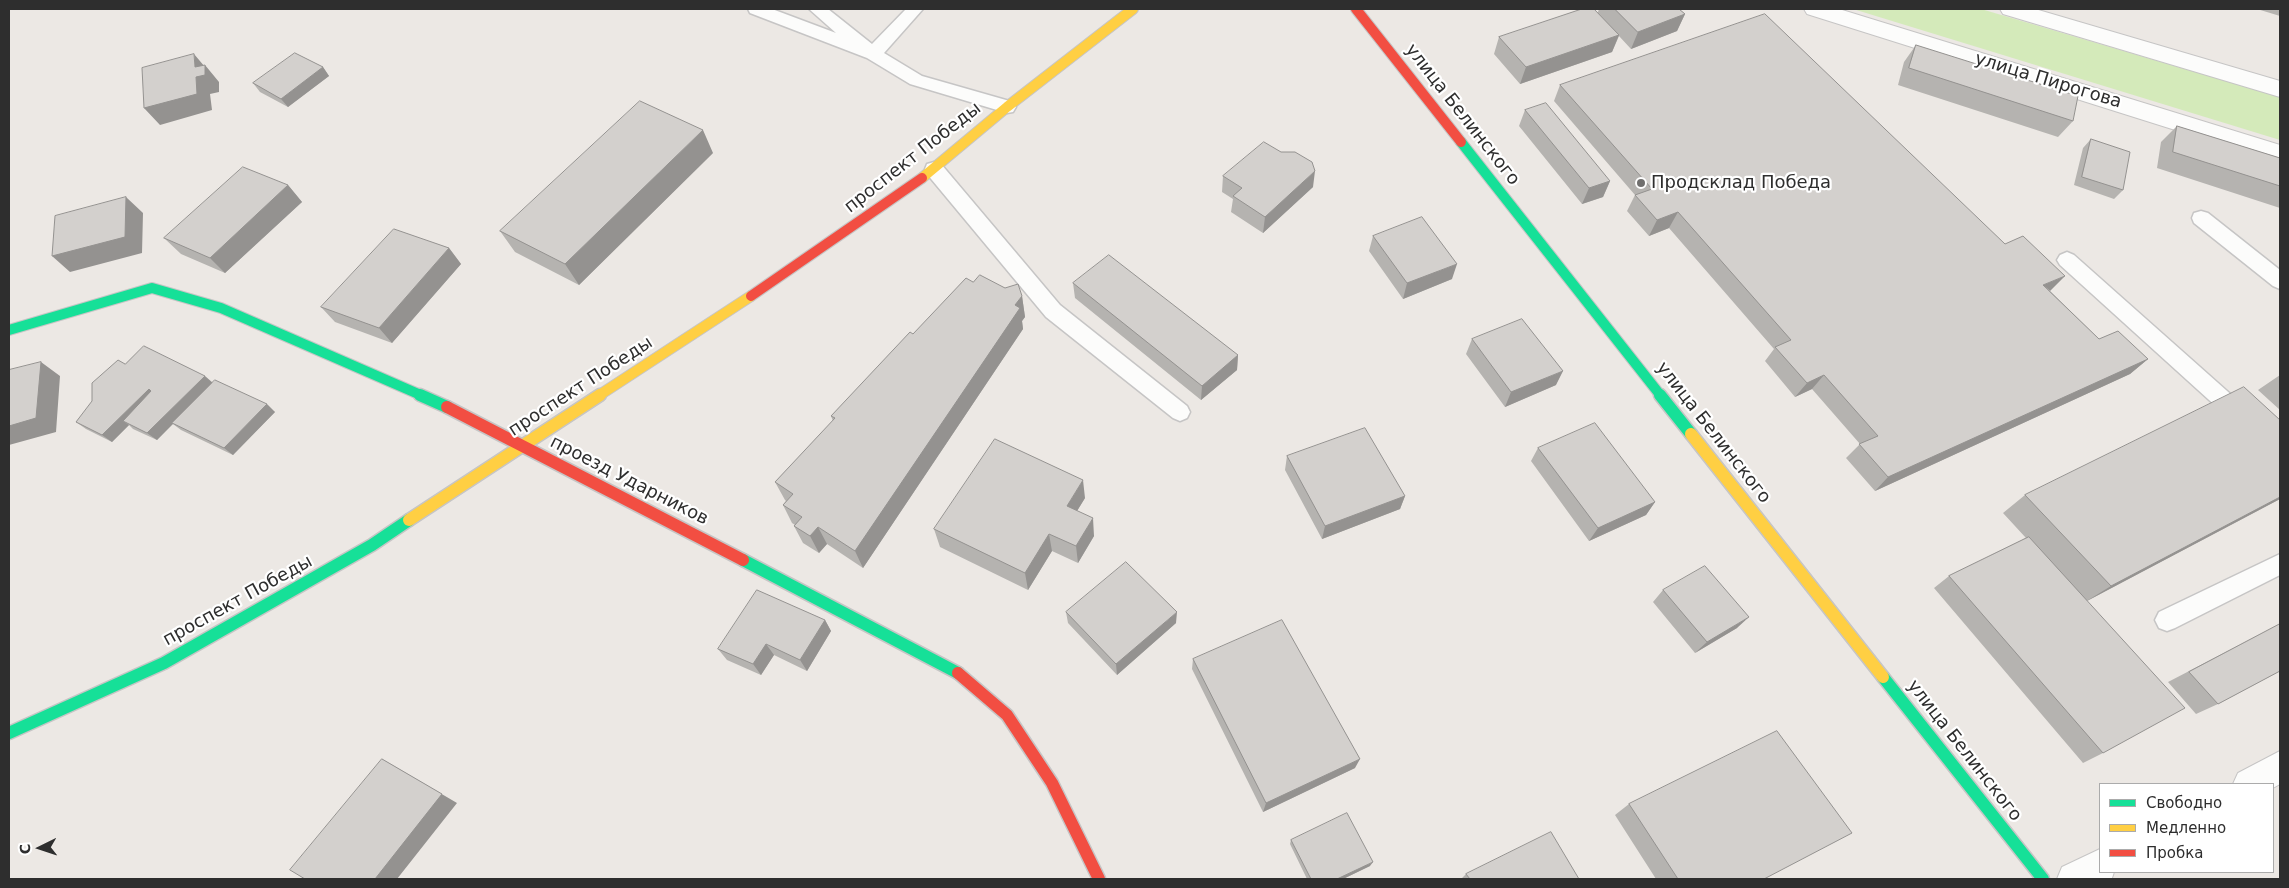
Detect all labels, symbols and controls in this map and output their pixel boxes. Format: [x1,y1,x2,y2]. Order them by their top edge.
street label: улица Белинского [1400,40,1524,190]
street label: улица Пирогова [1972,48,2124,114]
street label: проспект Победы [840,98,986,218]
place label: Продсклад Победа [1651,172,1831,194]
marker: Продсклад Победа [1635,177,1647,189]
street label: проспект Победы [505,332,657,442]
street label: улица Белинского [1651,358,1775,508]
street label: проезд Ударников [546,432,712,530]
street label: проспект Победы [160,551,316,651]
street label: улица Белинского [1902,676,2026,826]
legend [2099,783,2274,873]
text: Свободно [2146,794,2222,812]
text: Медленно [2146,819,2226,837]
north arrow [15,823,65,873]
text: С [17,843,33,855]
text: Пробка [2146,844,2203,862]

